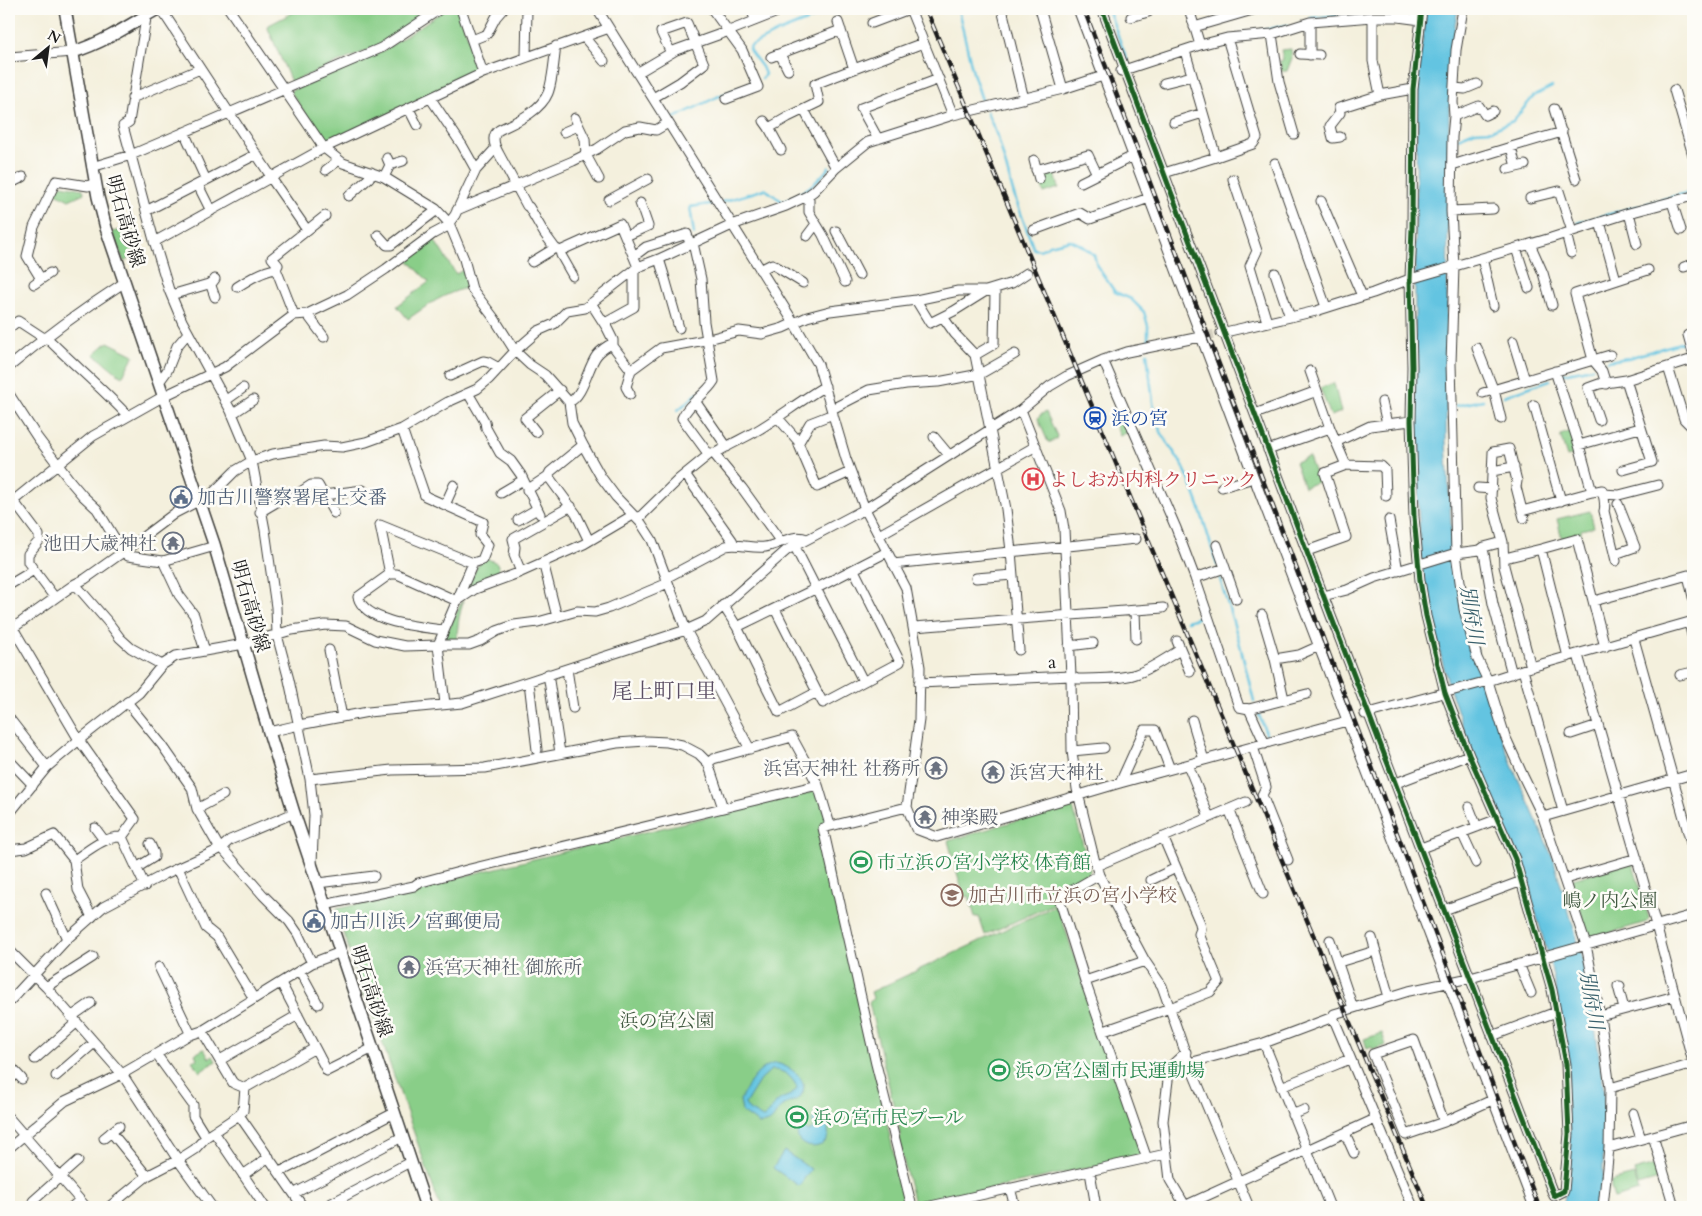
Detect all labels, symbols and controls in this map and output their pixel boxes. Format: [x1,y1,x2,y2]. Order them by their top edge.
north arrow [22,22,72,72]
text: N [44,26,64,48]
street label: 明石高砂線 [99,172,151,271]
station icon: 浜の宮 [1083,406,1107,430]
place label: 浜の宮 [1111,406,1168,432]
hospital icon: よしおか内科クリニック [1021,467,1045,491]
place label: よしおか内科クリニック [1049,467,1257,493]
public building icon: 加古川警察署尾上交番 [169,485,193,509]
place label: 加古川警察署尾上交番 [197,485,387,511]
place label: 池田大歳神社 [43,531,157,557]
temple icon: 池田大歳神社 [161,531,185,555]
street label: 明石高砂線 [224,557,276,656]
water label: 別府川 [1453,583,1490,649]
street label: a [1047,649,1057,675]
district label: 尾上町口里 [612,677,717,706]
place label: 浜宮天神社 社務所 [763,756,920,782]
temple icon: 浜宮天神社 社務所 [924,756,948,780]
temple icon: 浜宮天神社 [981,760,1005,784]
place label: 浜宮天神社 [1009,760,1104,786]
temple icon: 神楽殿 [913,805,937,829]
place label: 神楽殿 [941,805,998,831]
sports icon: 市立浜の宮小学校 体育館 [849,850,873,874]
place label: 市立浜の宮小学校 体育館 [877,850,1091,876]
school or university icon: 加古川市立浜の宮小学校 [940,883,964,907]
place label: 加古川市立浜の宮小学校 [968,883,1177,909]
park label: 嶋ノ内公園 [1562,888,1658,914]
public building icon: 加古川浜ノ宮郵便局 [302,909,326,933]
place label: 加古川浜ノ宮郵便局 [330,909,501,935]
street label: 明石高砂線 [344,942,398,1041]
temple icon: 浜宮天神社 御旅所 [397,955,421,979]
place label: 浜宮天神社 御旅所 [425,955,582,981]
water label: 別府川 [1573,968,1610,1034]
park label: 浜の宮公園 [619,1008,715,1034]
sports icon: 浜の宮公園市民運動場 [987,1058,1011,1082]
place label: 浜の宮公園市民運動場 [1015,1058,1205,1084]
sports icon: 浜の宮市民プール [785,1105,809,1129]
place label: 浜の宮市民プール [813,1105,964,1131]

